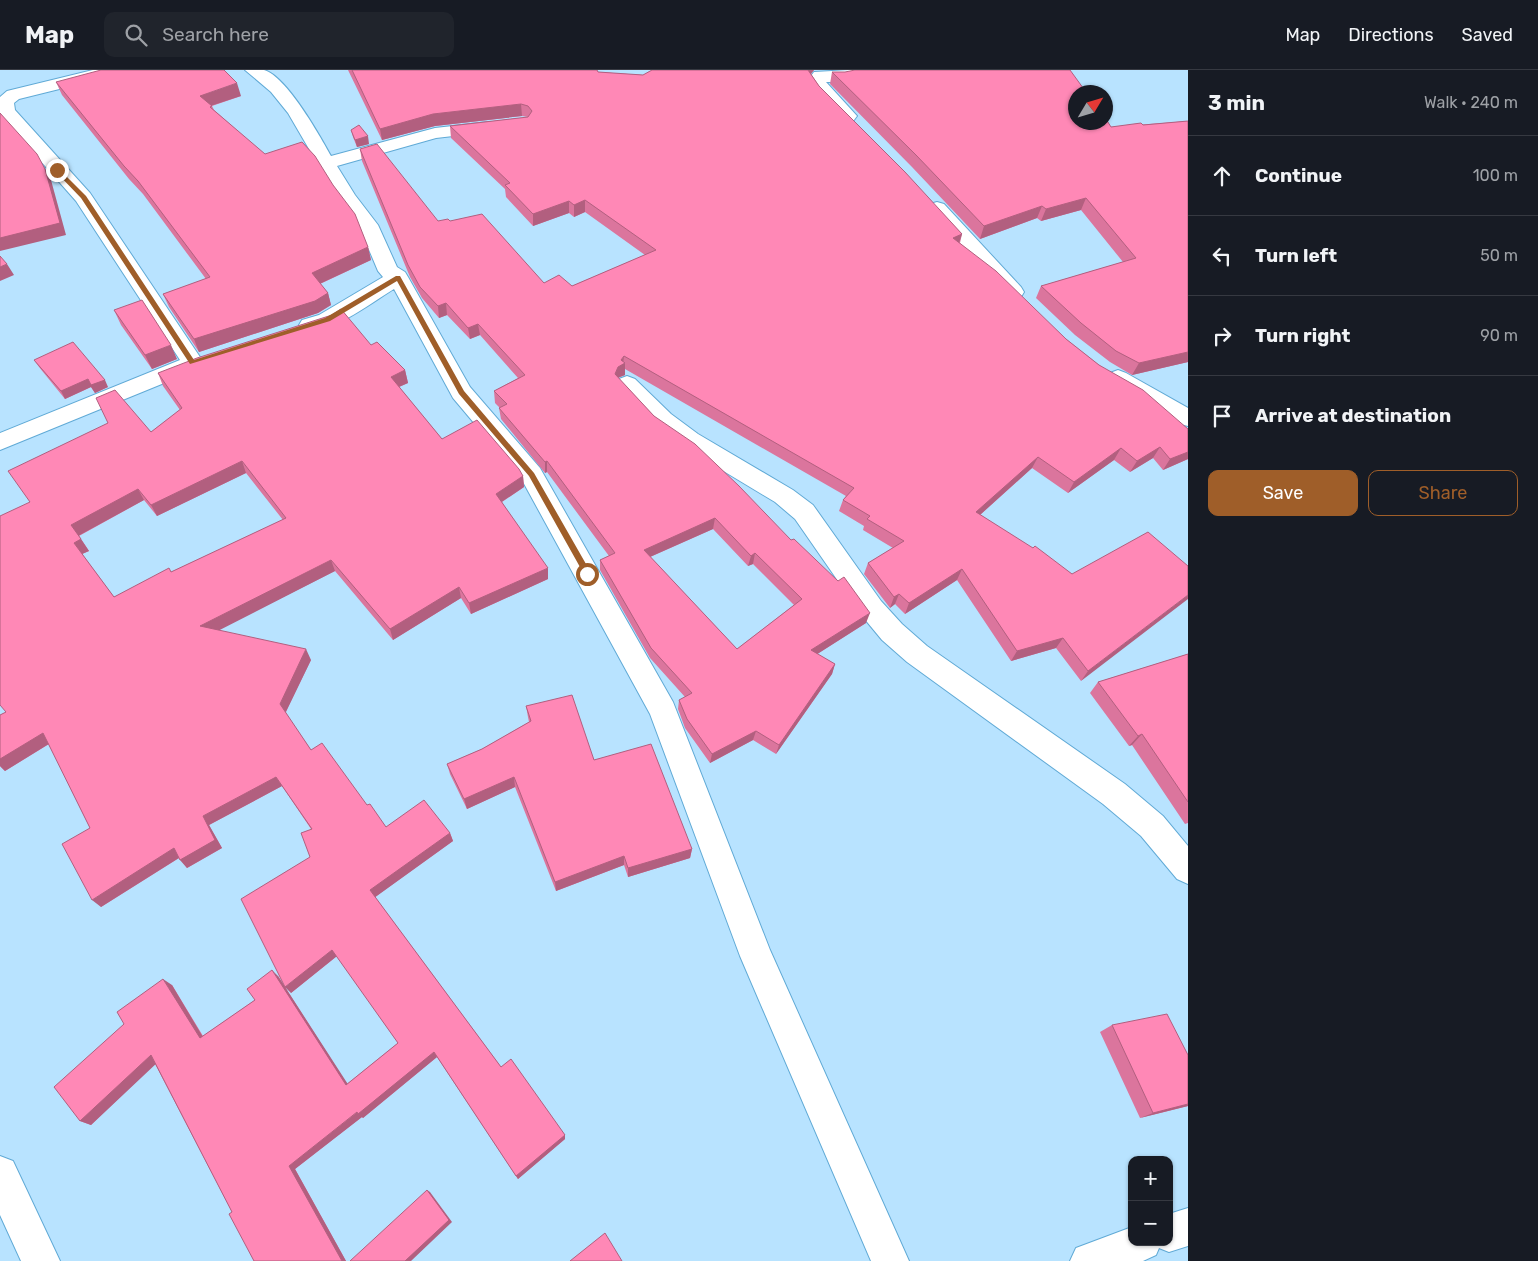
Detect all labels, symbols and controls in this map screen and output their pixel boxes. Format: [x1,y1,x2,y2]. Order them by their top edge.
search box [104,12,454,57]
text: Map [25,21,74,49]
icon: search [122,21,150,49]
text: Search here [162,23,269,46]
text: Map [1285,24,1320,46]
text: Directions [1348,24,1434,46]
text: Saved [1462,24,1513,46]
north arrow [1068,85,1113,130]
text: 3 min [1208,90,1265,115]
text: Walk · 240 m [1424,93,1518,112]
route end [46,159,69,182]
icon: ahead [1208,162,1236,190]
text: Continue [1255,164,1342,187]
text: 100 m [1473,166,1518,185]
icon: left [1208,242,1236,270]
text: Turn left [1255,244,1337,267]
text: 50 m [1480,246,1518,265]
icon: right [1208,322,1236,350]
text: Turn right [1255,324,1350,347]
text: 90 m [1480,326,1518,345]
icon: arrive [1208,402,1236,430]
text: Arrive at destination [1255,404,1451,427]
button: Save [1208,470,1358,516]
button: Share [1368,470,1518,516]
route start [576,563,599,586]
map controls [1128,1156,1173,1246]
button: + [1128,1156,1173,1201]
button: − [1128,1201,1173,1246]

